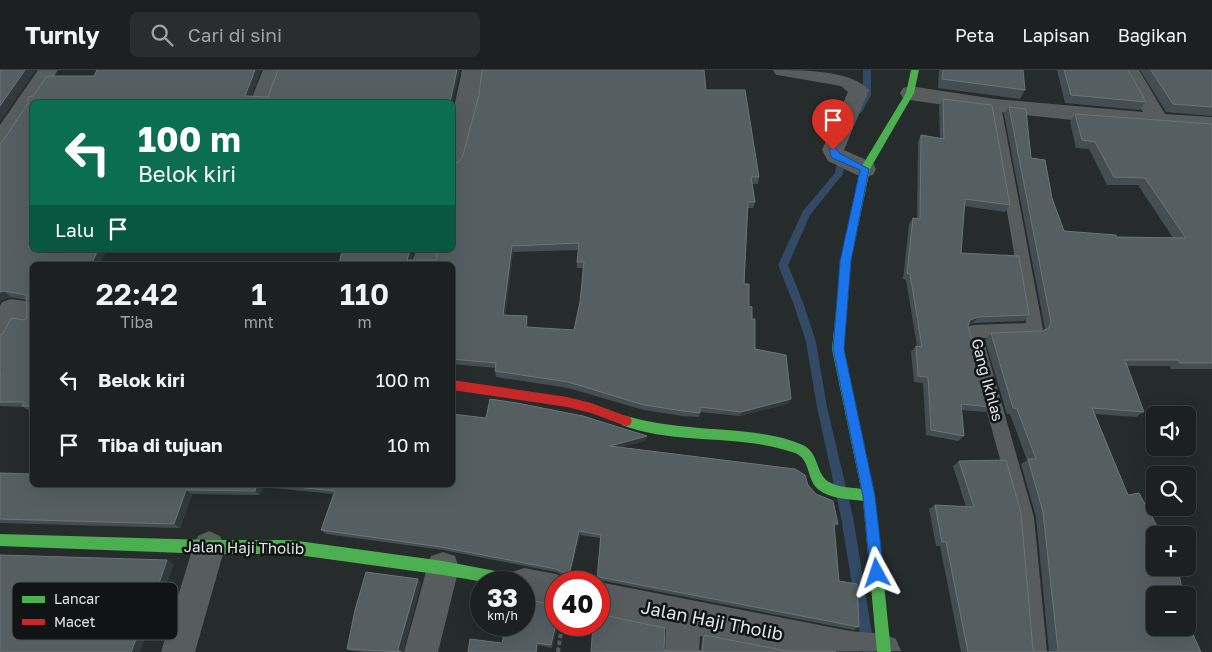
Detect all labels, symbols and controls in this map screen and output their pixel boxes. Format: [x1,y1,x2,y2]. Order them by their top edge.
search box [130,12,480,57]
text: Turnly [25,20,100,49]
icon: search [148,21,176,49]
text: Cari di sini [188,23,282,46]
text: Peta [955,24,994,46]
text: Lapisan [1022,24,1090,46]
text: Bagikan [1118,24,1187,46]
pin [812,99,854,150]
icon: arrive [819,106,847,134]
text: 100 m [138,118,241,160]
icon: left [55,120,120,185]
text: Belok kiri [138,160,236,187]
icon: arrive [104,215,132,243]
text: Lalu [55,218,94,241]
text: 22:42 [96,276,178,312]
text: 1 [251,276,266,312]
text: 110 [340,276,389,312]
text: Tiba [120,312,153,332]
text: mnt [244,312,274,332]
text: m [357,312,372,332]
street label: Gang Ikhlas [968,336,1008,423]
icon: left [55,366,83,394]
text: Belok kiri [98,368,185,391]
text: 100 m [376,368,430,391]
map controls [1146,406,1196,636]
button: sound [1146,406,1196,456]
icon: arrive [55,431,83,459]
text: Tiba di tujuan [98,433,223,456]
text: 10 m [387,433,430,456]
button: search [1146,466,1196,516]
button: + [1146,526,1196,576]
street label: Jalan Haji Tholib [184,537,304,557]
position arrow [850,546,902,598]
speed limit sign: 40 [545,571,610,636]
legend [12,582,178,640]
text: 33 [487,582,518,613]
button: − [1146,586,1196,636]
text: Lancar [54,590,100,607]
street label: Jalan Haji Tholib [639,595,785,645]
text: km/h [487,608,518,623]
text: Macet [54,613,95,630]

